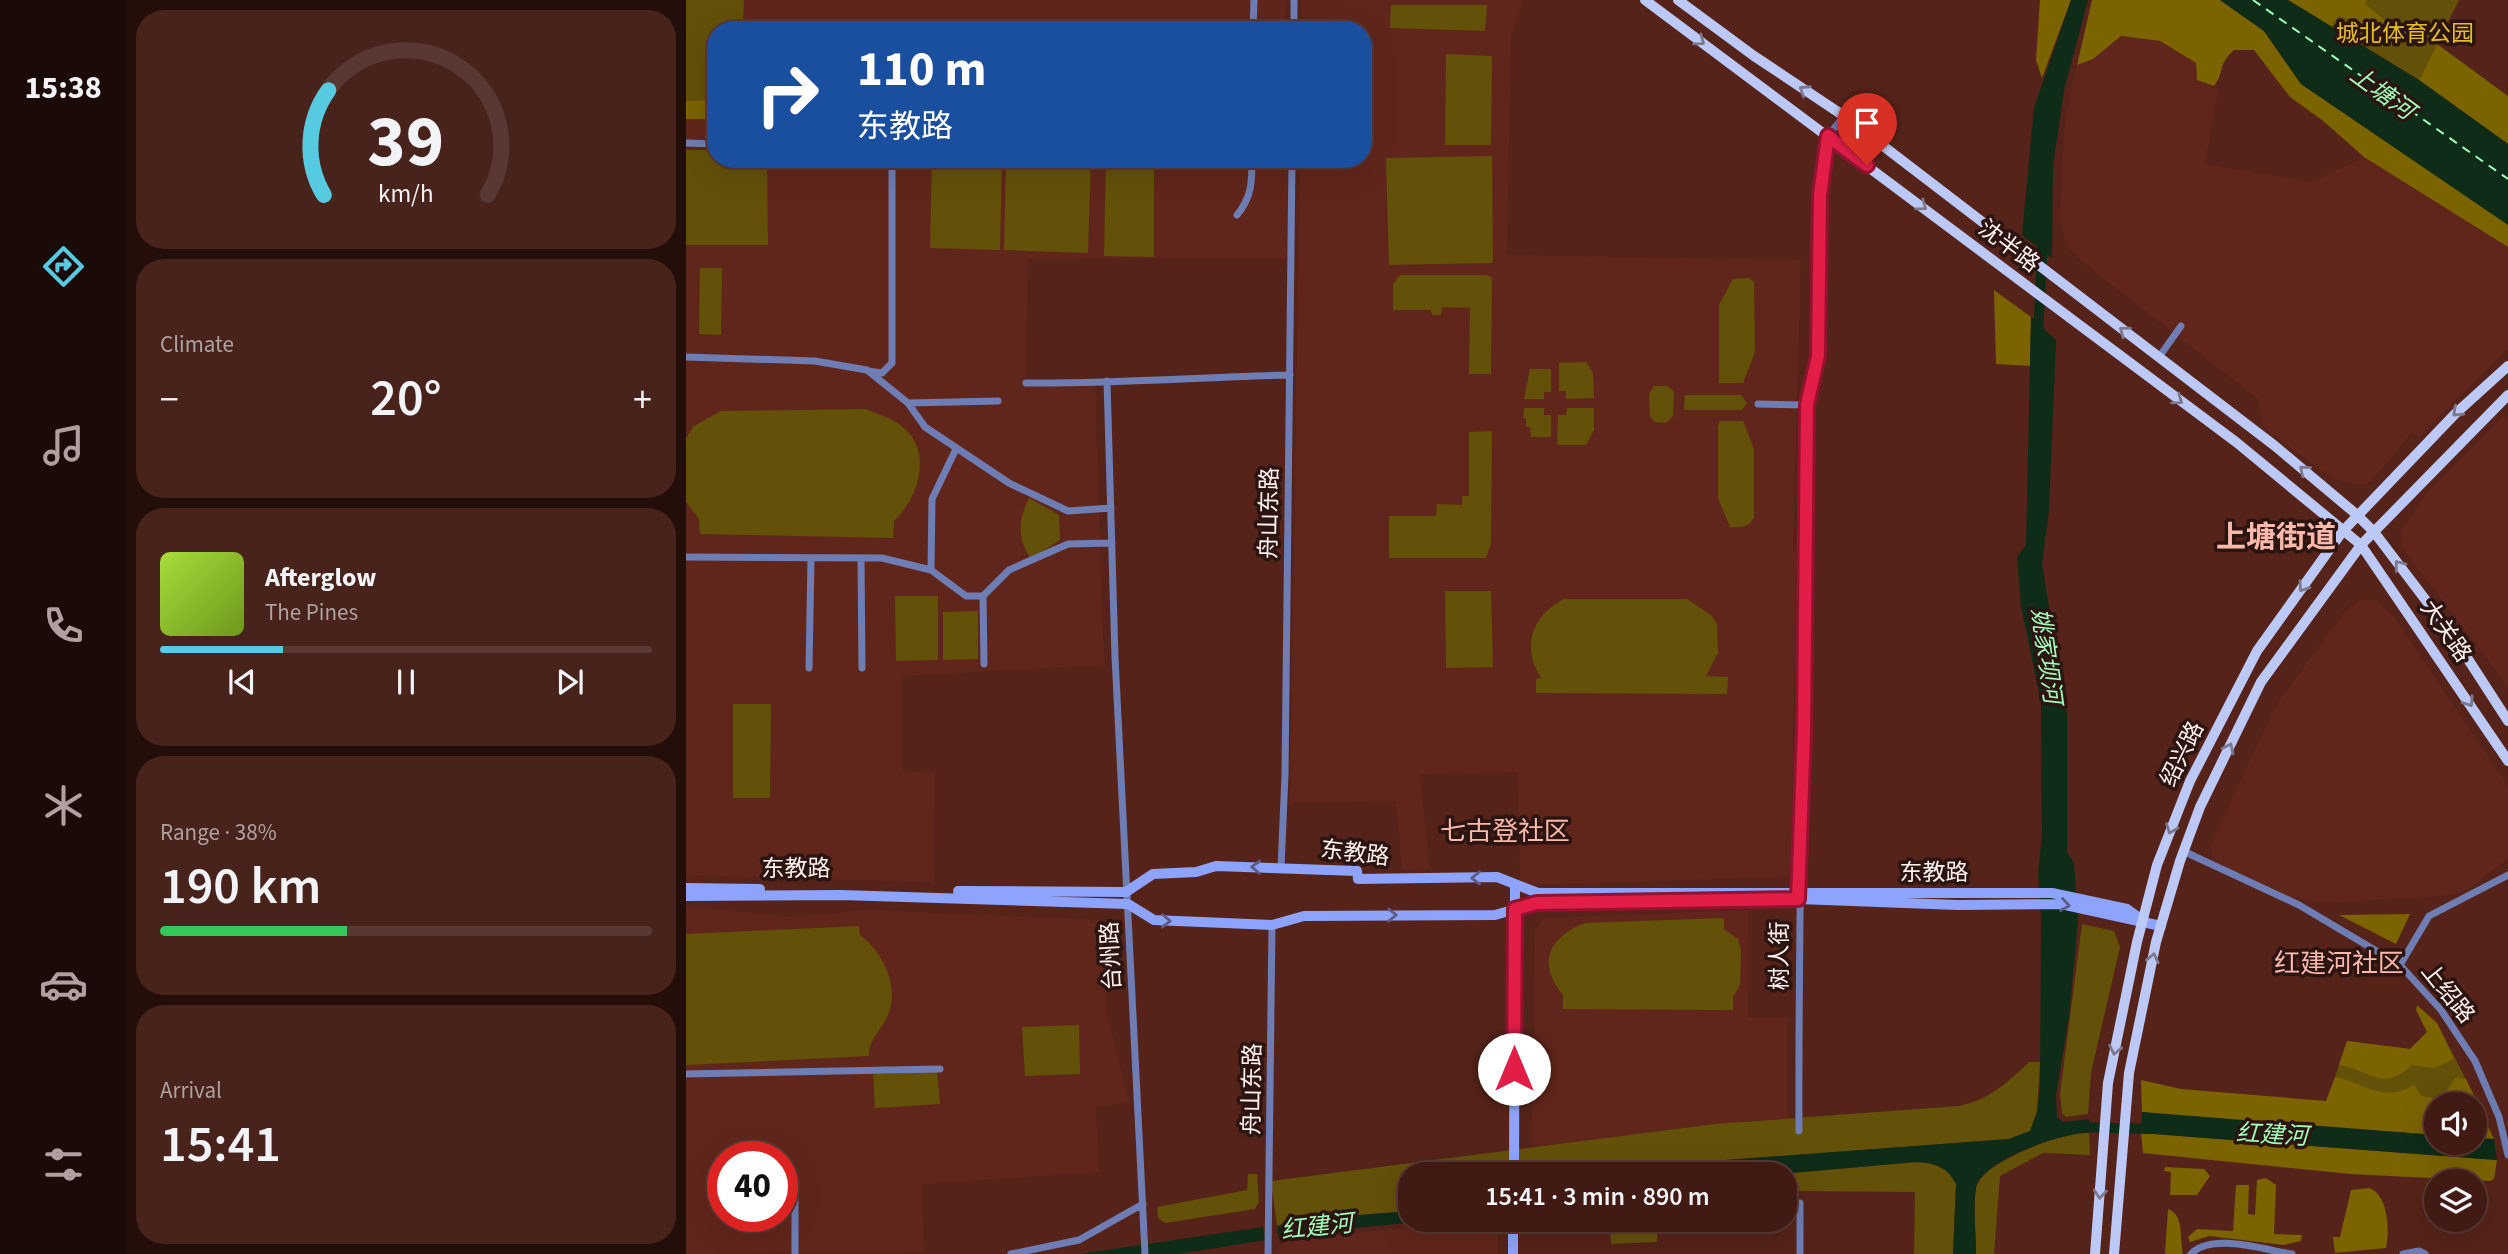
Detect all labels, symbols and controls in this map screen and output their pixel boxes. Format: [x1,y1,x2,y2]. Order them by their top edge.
park label: 城北体育公园 [2336,17,2474,50]
one-way arrow [1692,32,1705,45]
text: 110 m [857,35,986,105]
icon: right [742,49,833,140]
water label: 上塘河 [2343,58,2425,131]
text: 15:38 [24,65,102,111]
one-way arrow [1799,85,1812,98]
text: 39 [368,91,444,195]
pin [1837,93,1897,165]
text: 东教路 [857,104,953,150]
icon: arrive [1848,104,1886,142]
text: km/h [378,176,434,212]
one-way arrow [1914,198,1926,211]
street label: 沈半路 [1972,212,2046,280]
icon: directions [39,242,88,291]
one-way arrow [2120,326,2132,339]
text: Climate [160,328,234,361]
text: 20° [370,362,442,436]
text: − [160,373,179,427]
text: + [633,373,652,427]
one-way arrow [2170,391,2183,404]
one-way arrow [2452,404,2465,416]
icon: music [39,421,88,470]
one-way arrow [2299,466,2312,478]
street label: 舟山东路 [1252,467,1286,559]
district label: 上塘街道 [2216,516,2336,559]
text: Afterglow [265,559,376,596]
one-way arrow [2395,560,2407,572]
one-way arrow [2299,580,2311,592]
street label: 大关路 [2413,593,2479,669]
text: The Pines [265,596,358,629]
icon: phone [39,601,88,650]
water label: 姚家坝河 [2022,606,2071,710]
icon: previous [223,663,261,701]
icon: pause [387,663,425,701]
icon: next [551,663,589,701]
one-way arrow [2460,694,2473,707]
street label: 绍兴路 [2152,716,2212,792]
one-way arrow [2221,743,2235,755]
icon: climate [39,781,88,830]
district label: 七古登社区 [1440,813,1570,850]
text: Range · 38% [160,816,277,849]
one-way arrow [2165,823,2179,835]
street label: 东教路 [1319,832,1391,874]
text: 190 km [160,850,321,924]
street label: 东教路 [762,852,831,885]
street label: 东教路 [1900,856,1969,889]
one-way arrow [1250,859,1261,875]
one-way arrow [1470,870,1481,885]
one-way arrow [2059,898,2071,913]
one-way arrow [1387,907,1398,923]
one-way arrow [1161,913,1172,928]
street label: 台州路 [1093,921,1129,991]
street label: 树人街 [1763,922,1796,991]
district label: 红建河社区 [2274,945,2404,982]
one-way arrow [2144,952,2159,964]
street label: 上绍路 [2413,956,2483,1030]
icon: car [39,960,88,1009]
position arrow [1477,1032,1551,1106]
street label: 舟山东路 [1235,1043,1269,1135]
one-way arrow [2109,1044,2124,1056]
text: Arrival [160,1074,222,1107]
map controls [2424,1092,2487,1232]
button: sound [2424,1092,2487,1155]
text: 15:41 [160,1108,281,1182]
water label: 红建河 [2235,1116,2313,1155]
icon: filters [39,1140,88,1189]
speed limit sign: 40 [707,1141,798,1232]
button: layers [2424,1169,2487,1232]
text: 15:41 · 3 min · 890 m [1485,1178,1710,1215]
one-way arrow [2093,1188,2108,1199]
water label: 红建河 [1279,1205,1359,1248]

